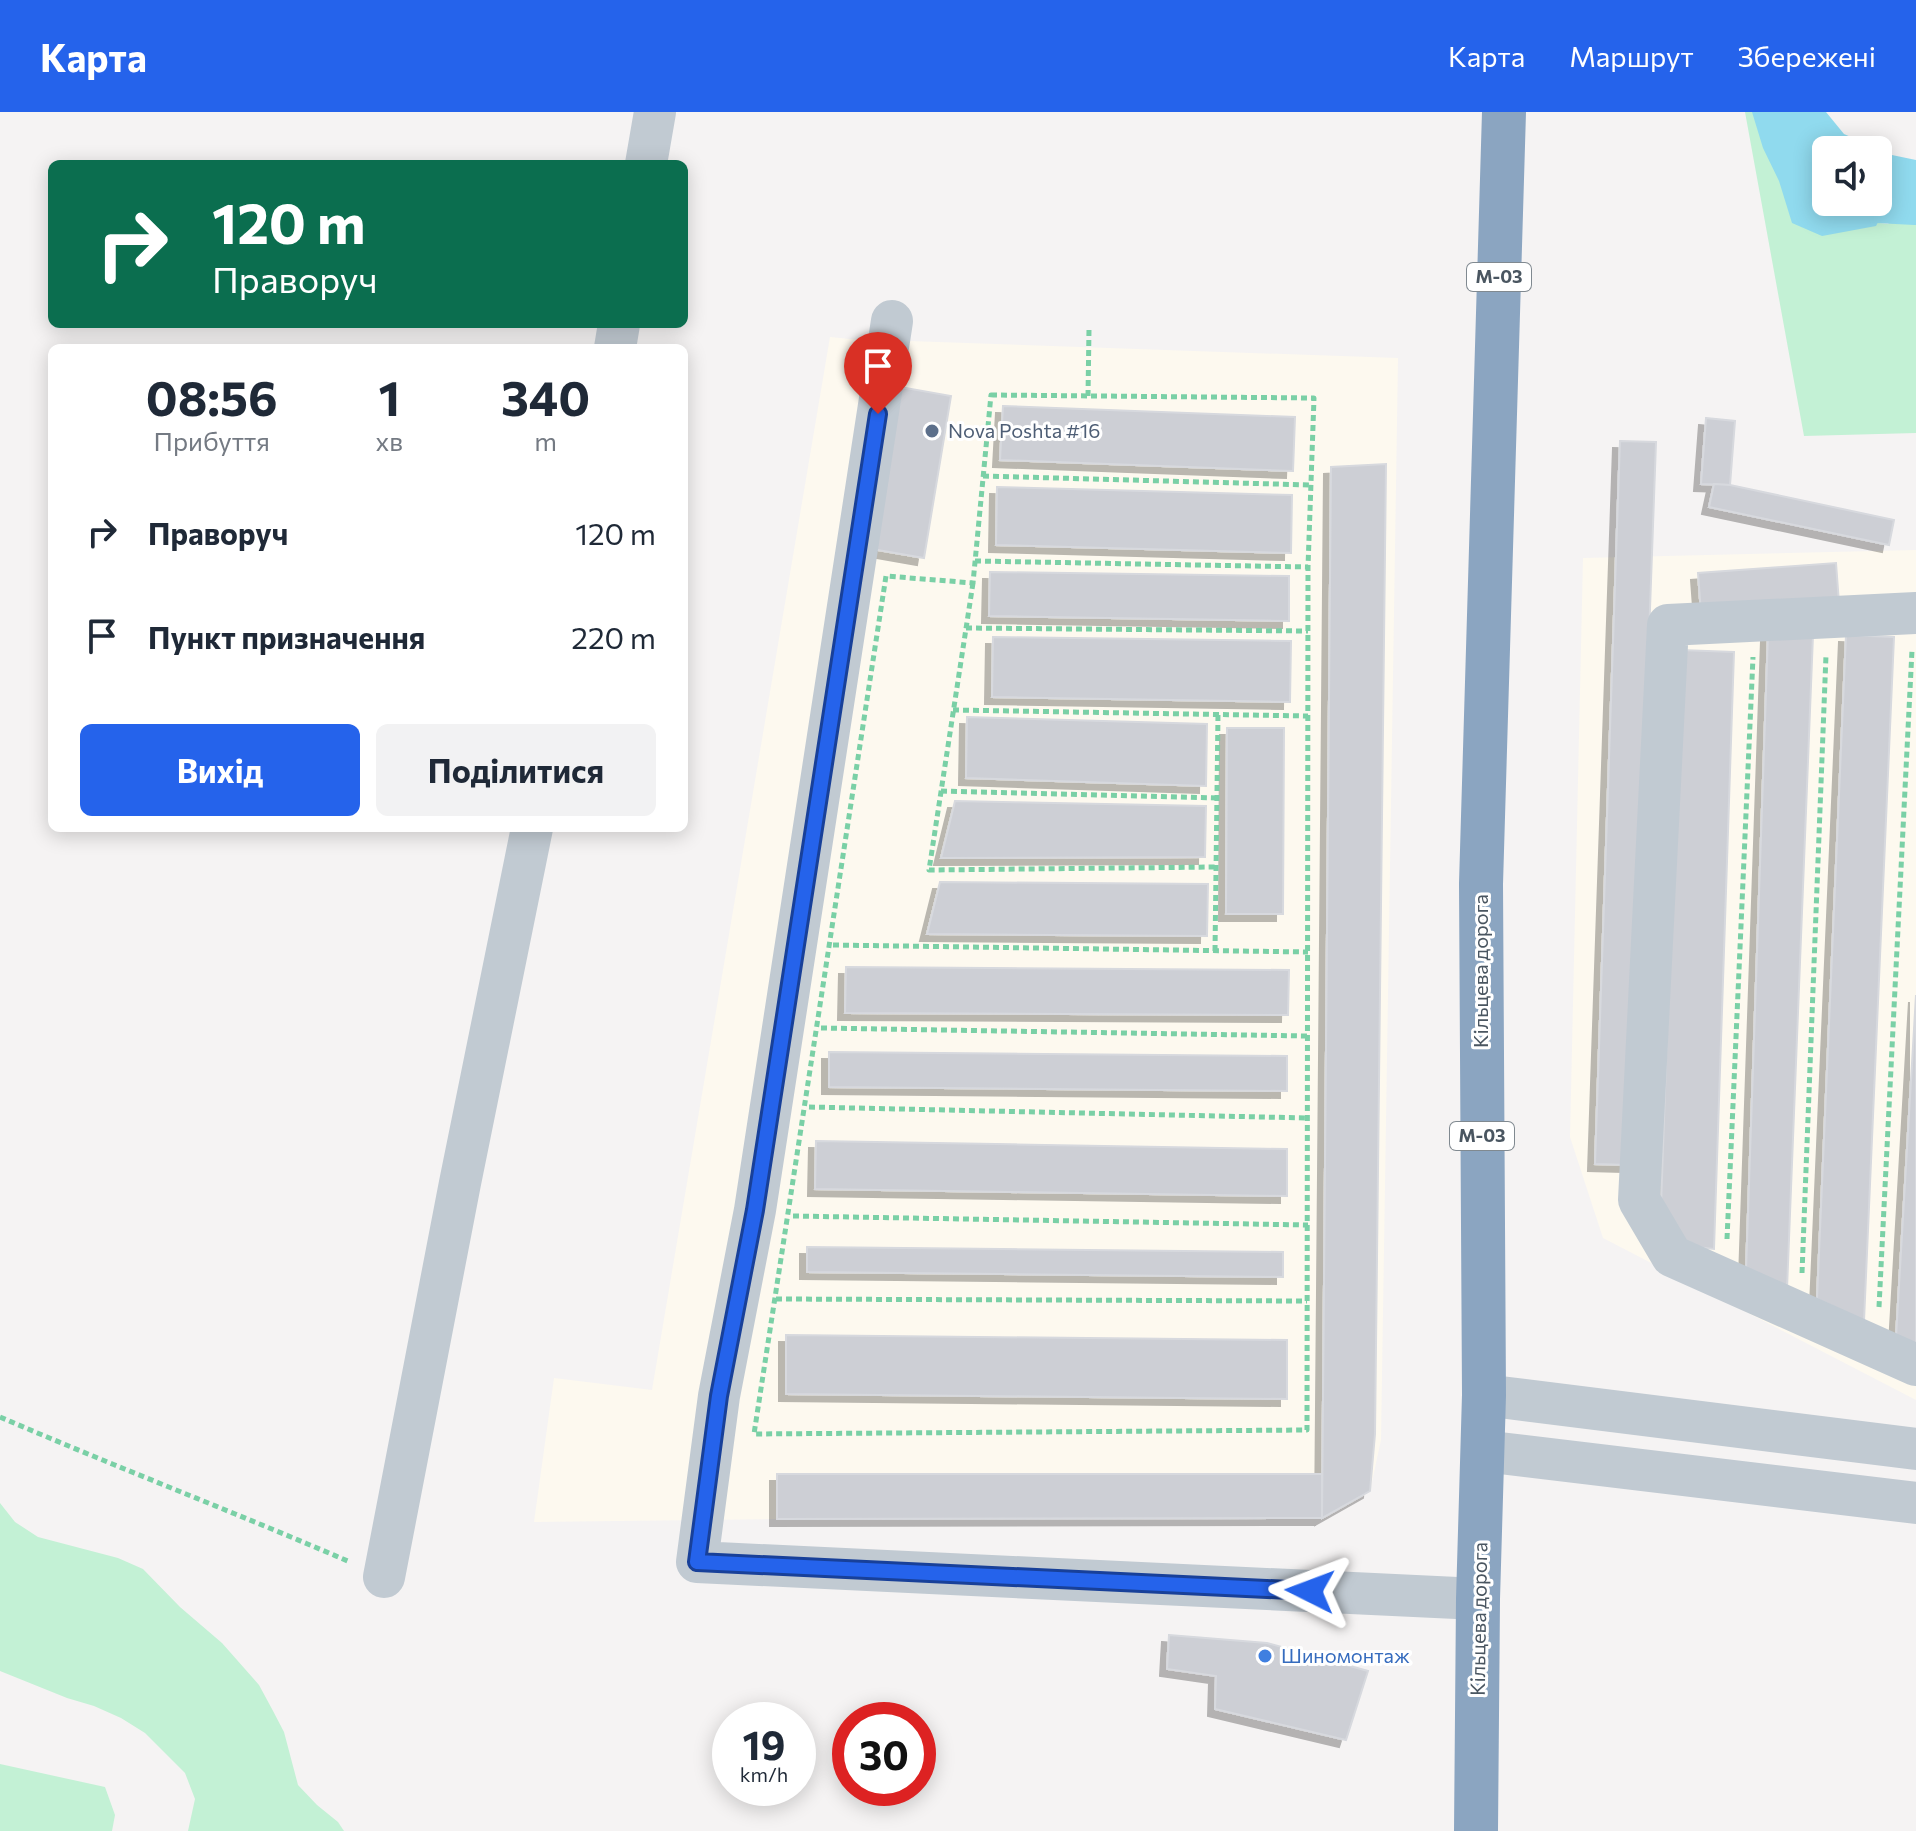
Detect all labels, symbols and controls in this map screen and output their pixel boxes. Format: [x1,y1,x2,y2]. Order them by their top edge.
text: Карта [40,33,147,80]
text: Карта [1448,39,1525,73]
text: Маршрут [1569,39,1694,73]
text: Збережені [1738,39,1876,73]
map controls [1812,136,1892,216]
button: sound [1812,136,1892,216]
text: 120 m [212,187,366,256]
icon: right [80,192,184,296]
text: Праворуч [212,256,378,300]
road number: М-03 [1467,263,1531,291]
pin [844,332,912,414]
icon: arrive [856,344,900,388]
text: 08:56 [146,367,278,426]
text: 1 [378,367,400,426]
text: 340 [501,367,590,426]
place label: Nova Poshta #16 [948,418,1100,442]
marker: Nova Poshta #16 [923,422,941,440]
text: Прибуття [154,425,270,456]
text: хв [375,425,403,456]
text: m [534,425,557,456]
icon: right [80,510,124,554]
text: Праворуч [148,514,288,551]
text: 120 m [575,514,656,551]
icon: arrive [80,614,124,658]
text: Пункт призначення [148,618,425,655]
text: 220 m [571,618,656,655]
button: Вихід [80,724,360,816]
button: Поділитися [376,724,656,816]
street label: Кільцева дорога [1468,894,1492,1048]
road number: М-03 [1450,1122,1514,1150]
street label: Кільцева дорога [1465,1542,1491,1696]
position arrow [1268,1549,1352,1633]
place label: Шиномонтаж [1281,1643,1410,1667]
marker: Шиномонтаж [1256,1647,1274,1665]
speed limit sign: 30 [832,1702,936,1806]
text: 19 [743,1719,785,1768]
text: km/h [740,1762,788,1786]

